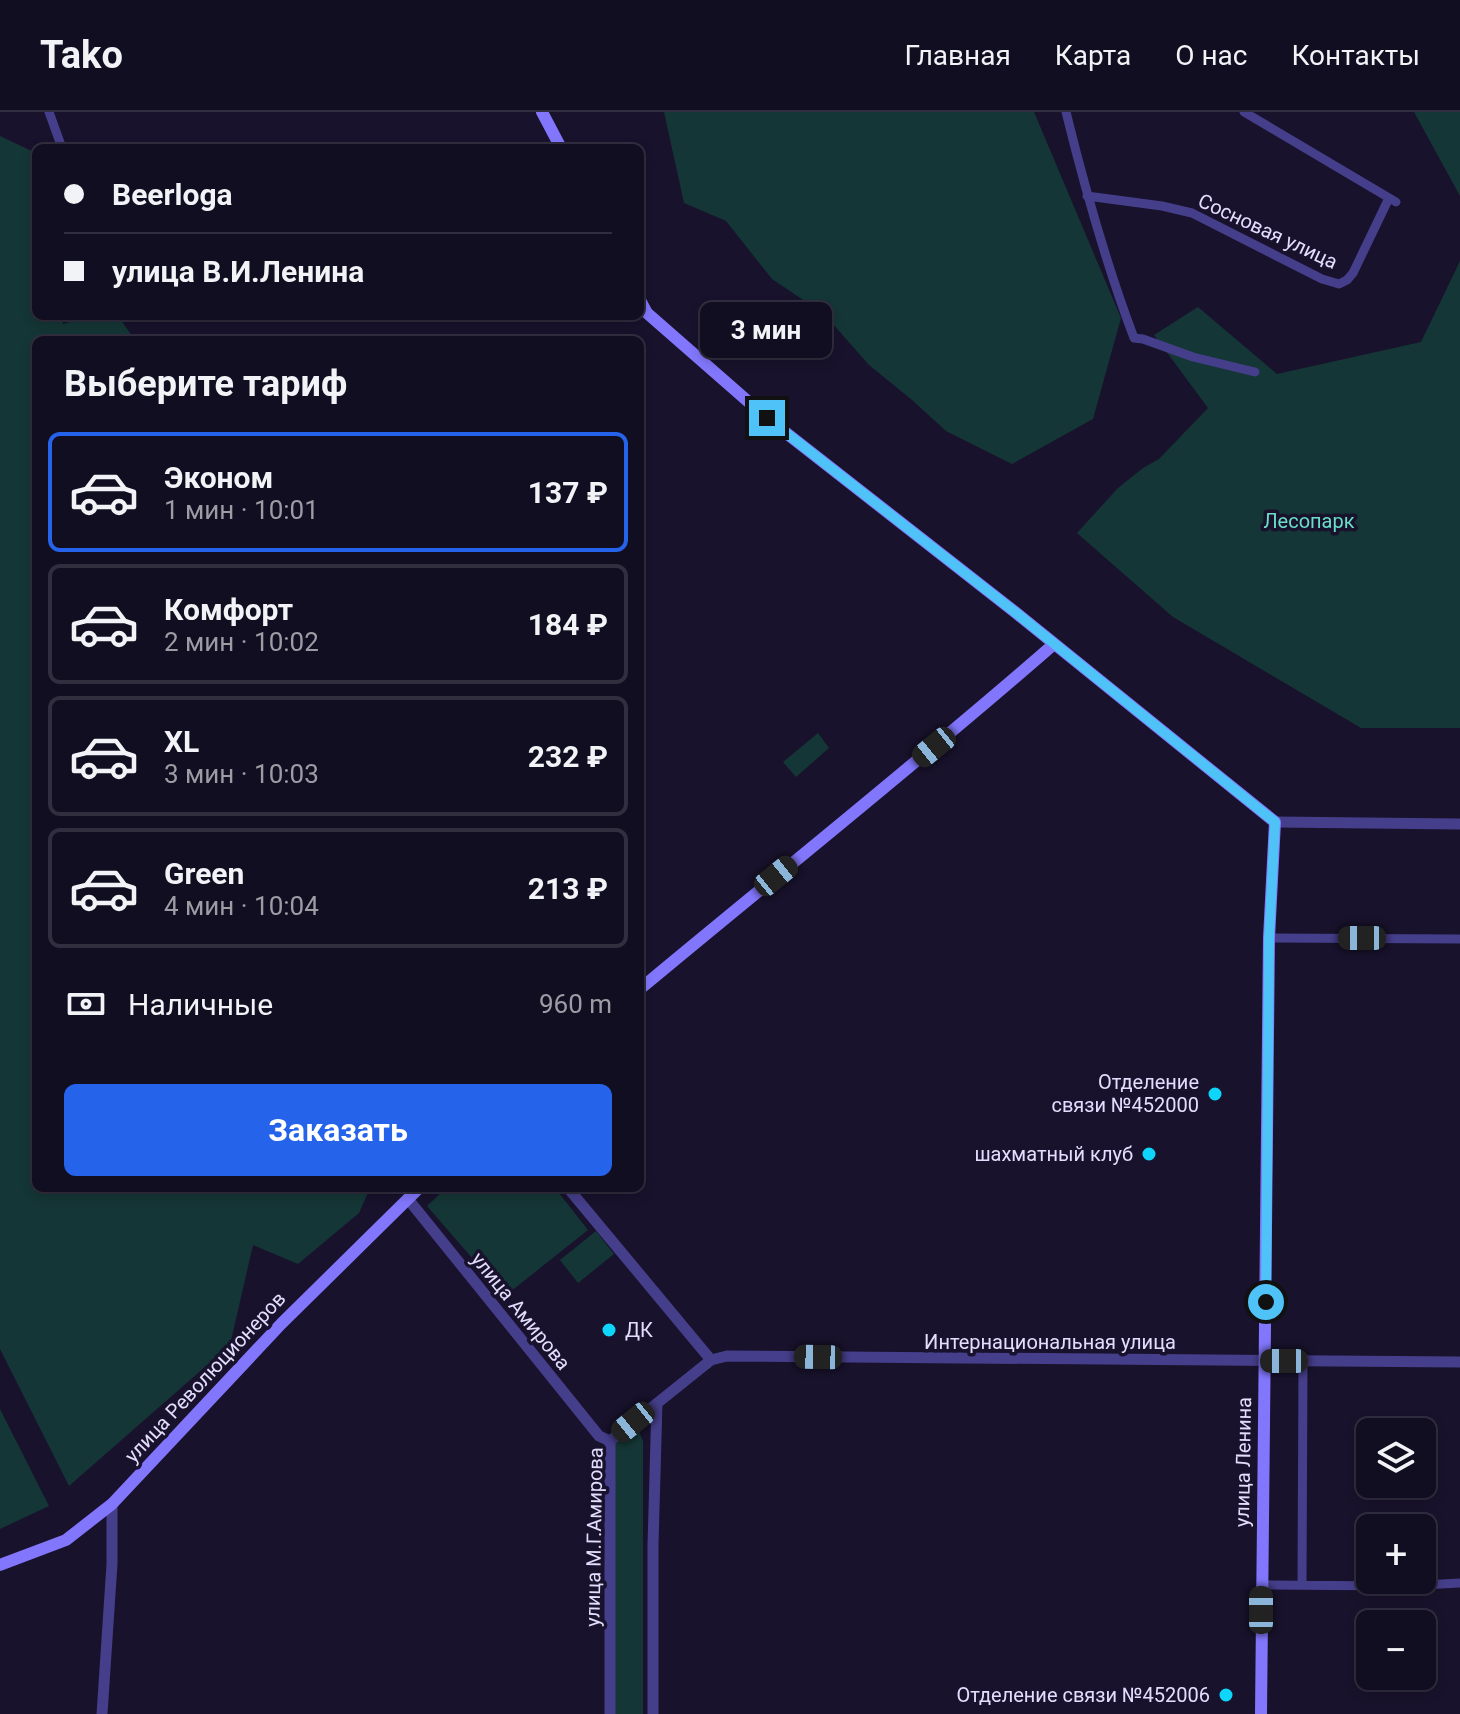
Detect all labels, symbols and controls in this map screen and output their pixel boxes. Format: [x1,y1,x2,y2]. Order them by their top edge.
text: Tako [40,33,123,77]
text: Главная [904,39,1011,72]
text: Карта [1055,39,1131,72]
text: О нас [1175,39,1247,72]
text: Контакты [1291,39,1420,72]
text: Beerloga [112,177,233,212]
street label: Сосновая улица [1195,188,1341,274]
text: улица В.И.Ленина [112,254,364,289]
callout: 3 мин [701,302,833,358]
text: 3 мин [731,315,801,345]
text: Выберите тариф [64,363,347,405]
route end [749,400,785,436]
icon: car [68,456,140,528]
text: Эконом [164,460,273,495]
text: 137 ₽ [528,475,608,510]
text: 1 мин · 10:01 [164,495,319,525]
park label: Лесопарк [1263,509,1355,533]
icon: car [68,588,140,660]
text: Комфорт [164,592,293,627]
text: 184 ₽ [528,607,608,642]
text: 2 мин · 10:02 [164,627,319,657]
icon: car [68,720,140,792]
car [908,723,960,771]
text: XL [164,724,199,759]
text: 232 ₽ [528,739,608,774]
text: 3 мин · 10:03 [164,759,319,789]
icon: car [68,852,140,924]
car [750,852,802,900]
text: Green [164,856,244,891]
text: 213 ₽ [528,871,608,906]
text: 4 мин · 10:04 [164,891,319,921]
car [1338,926,1386,950]
icon: cash [64,982,108,1026]
text: Наличные [128,987,273,1022]
text: 960 m [539,989,612,1019]
place label: Отделение связи №452000 [1051,1070,1199,1117]
button: Заказать [64,1084,612,1176]
marker: Отделение связи №452000 [1206,1085,1224,1103]
place label: шахматный клуб [974,1142,1133,1166]
marker: шахматный клуб [1140,1145,1158,1163]
street label: улица Амирова [466,1247,576,1375]
route start [1248,1284,1284,1320]
street label: улица Революционеров [120,1287,290,1467]
place label: ДК [625,1318,653,1342]
marker: ДК [600,1321,618,1339]
street label: Интернациональная улица [924,1330,1176,1354]
car [794,1345,842,1369]
car [1260,1349,1308,1373]
street label: улица Ленина [1230,1397,1256,1527]
car [607,1398,659,1446]
map controls [1356,1418,1436,1690]
button: layers [1356,1418,1436,1498]
street label: улица М.Г.Амирова [580,1447,608,1627]
button: + [1356,1514,1436,1594]
car [1249,1586,1273,1634]
button: − [1356,1610,1436,1690]
place label: Отделение связи №452006 [956,1683,1210,1707]
marker: Отделение связи №452006 [1217,1686,1235,1704]

